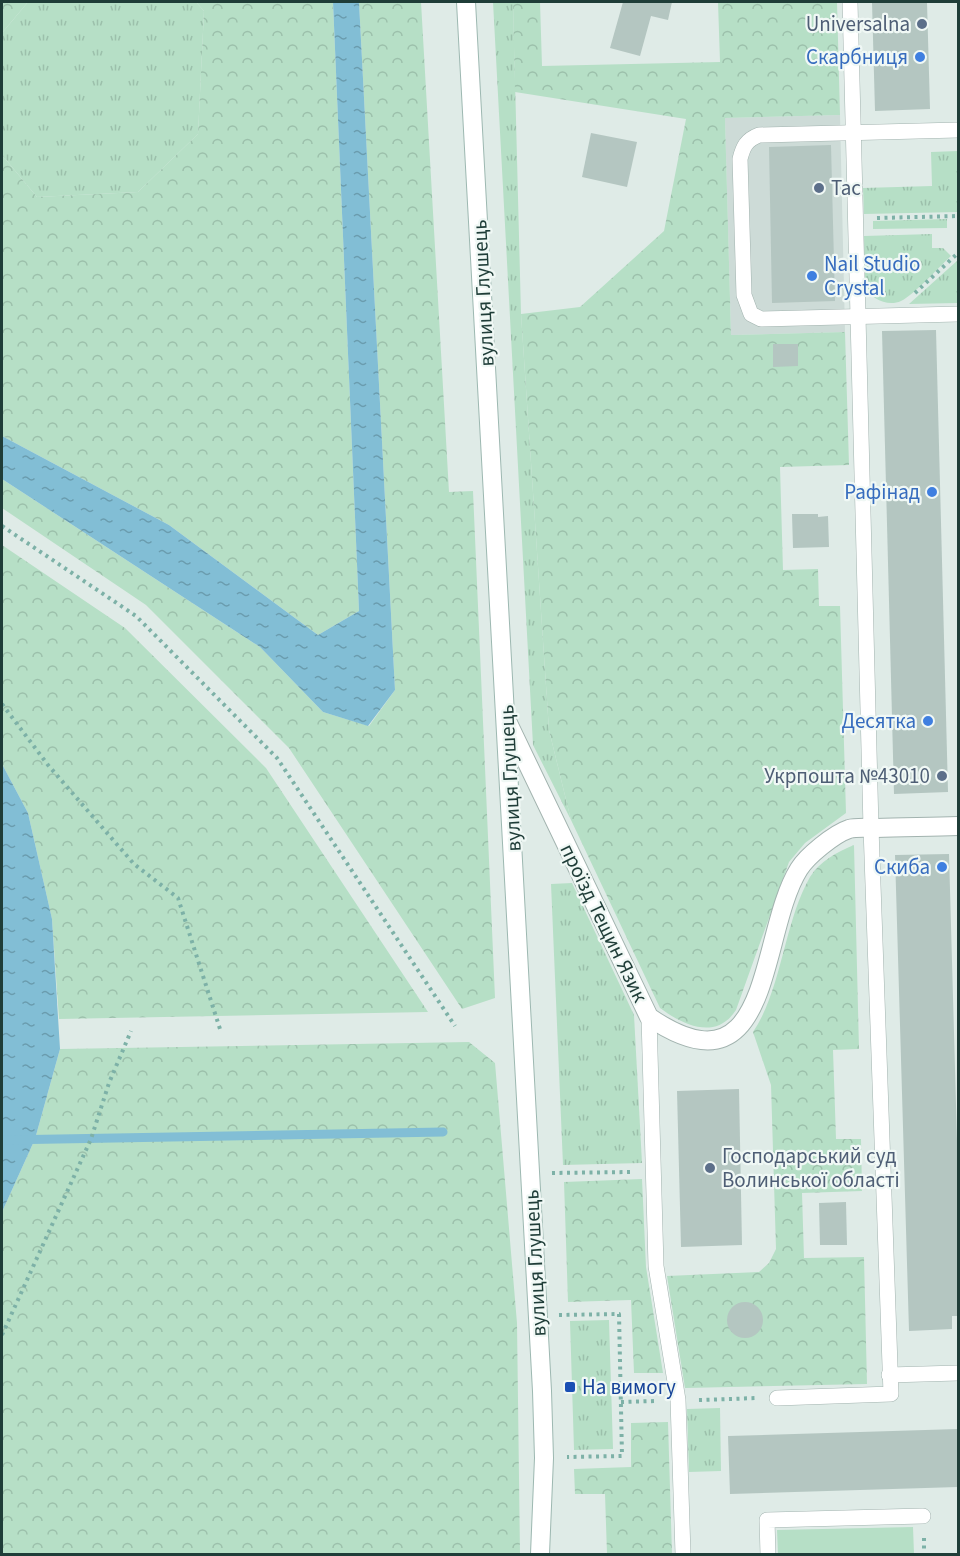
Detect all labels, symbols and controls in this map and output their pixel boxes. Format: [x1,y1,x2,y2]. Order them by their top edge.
place label: Universalna [806,9,910,39]
marker: Universalna [915,17,929,31]
place label: Скарбниця [806,42,908,72]
marker: Скарбниця [913,50,927,64]
place label: Тас [831,173,861,203]
marker: Тас [812,181,826,195]
street label: вулиця Глушець [464,219,502,367]
place label: Nail Studio Crystal [824,249,920,303]
marker: Nail Studio Crystal [805,269,819,283]
place label: Рафінад [844,477,920,507]
marker: Рафінад [925,485,939,499]
street label: вулиця Глушець [491,704,529,852]
place label: Десятка [841,706,916,736]
marker: Десятка [921,714,935,728]
place label: Укрпошта №43010 [764,761,930,791]
marker: Укрпошта №43010 [935,769,949,783]
street label: проїзд Тещин Язик [553,839,656,1008]
place label: Скиба [874,852,930,882]
marker: Скиба [935,860,949,874]
place label: Господарський суд Волинської області [722,1141,900,1195]
marker: Господарський суд Волинської області [703,1161,717,1175]
street label: вулиця Глушець [516,1189,554,1337]
place label: На вимогу [582,1372,676,1402]
marker: На вимогу [563,1380,577,1394]

